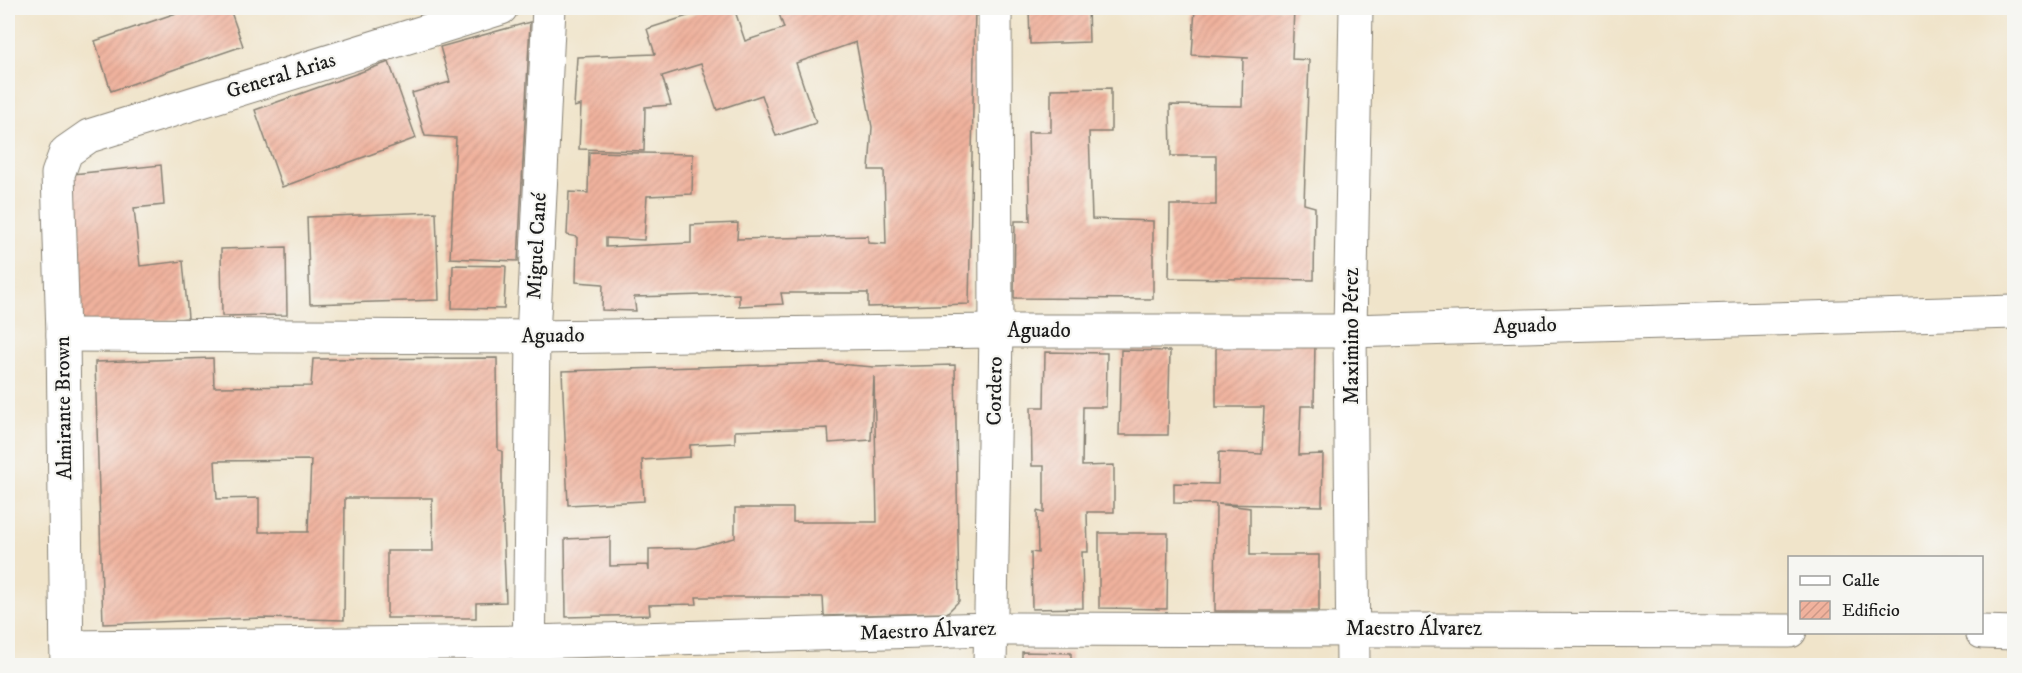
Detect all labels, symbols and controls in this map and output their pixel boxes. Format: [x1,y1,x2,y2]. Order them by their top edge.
street label: General Arias [223,47,339,105]
street label: Miguel Cané [521,192,553,300]
street label: Maximino Pérez [1339,268,1365,404]
street label: Aguado [1493,312,1557,340]
street label: Aguado [1007,318,1071,344]
street label: Aguado [521,322,585,350]
street label: Almirante Brown [50,336,78,480]
street label: Cordero [981,356,1009,426]
legend [1788,556,1983,634]
text: Calle [1842,570,1880,592]
text: Edificio [1842,600,1900,622]
street label: Maestro Álvarez [859,614,997,646]
street label: Maestro Álvarez [1346,614,1482,642]

